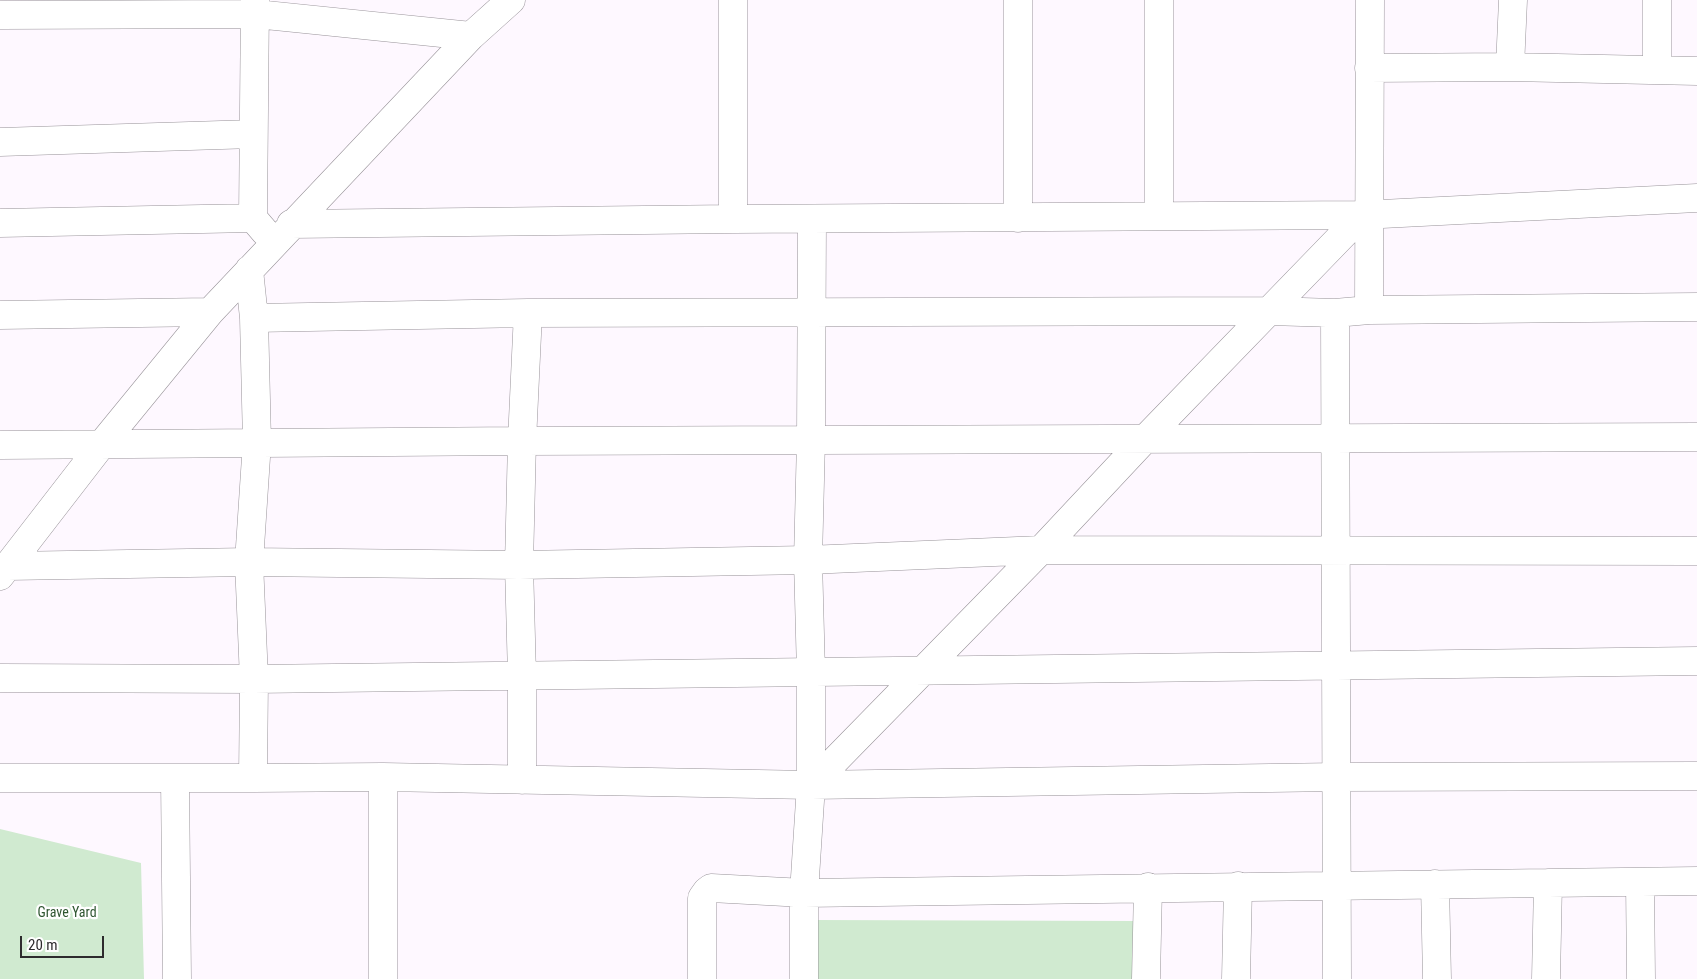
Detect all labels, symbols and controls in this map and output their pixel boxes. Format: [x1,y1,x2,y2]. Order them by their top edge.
park label: Grave Yard [37,905,97,921]
scale bar [22,926,106,958]
text: 20 m [28,936,58,954]

